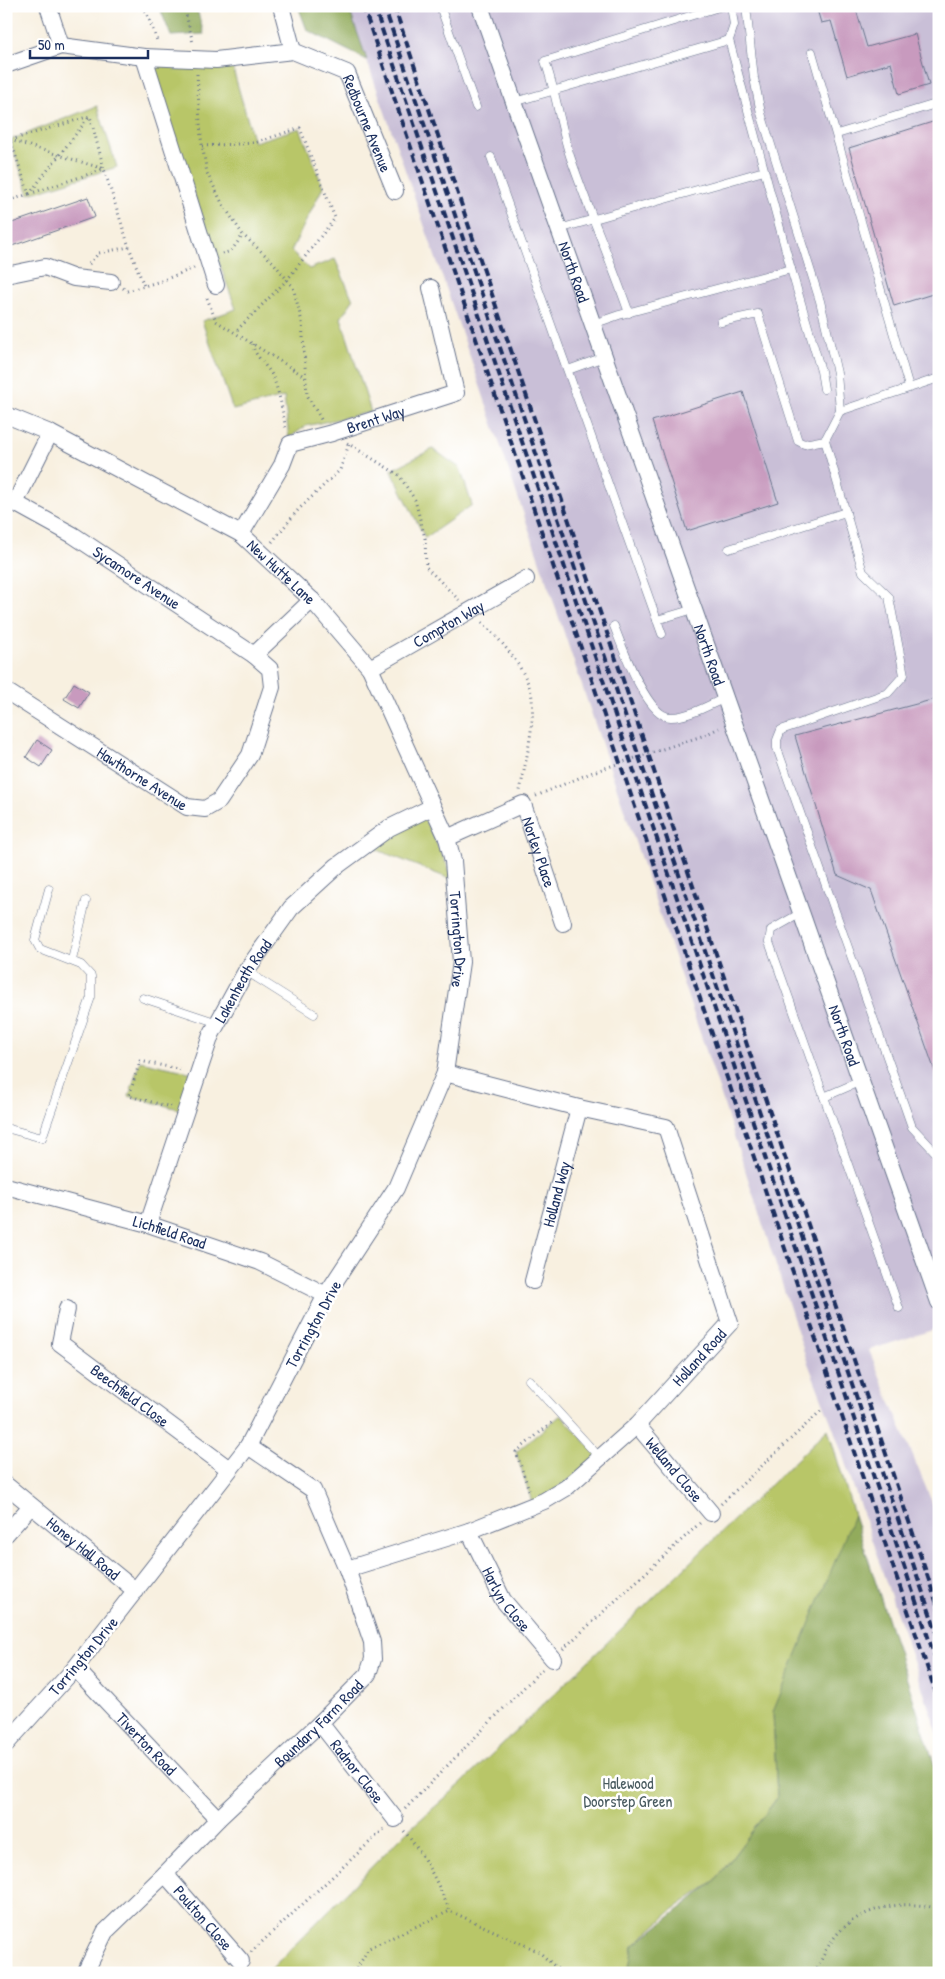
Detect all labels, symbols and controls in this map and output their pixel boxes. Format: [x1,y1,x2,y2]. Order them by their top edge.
scale bar [30,28,148,60]
text: 50 m [38,34,65,55]
street label: Redbourne Avenue [338,71,397,176]
street label: North Road [553,238,595,305]
street label: Brent Way [344,399,408,439]
street label: New Hutte Lane [242,534,321,610]
street label: Sycamore Avenue [89,540,185,615]
street label: Compton Way [409,594,488,652]
street label: North Road [689,621,731,688]
street label: Hawthorne Avenue [93,741,193,816]
street label: Norley Place [517,814,561,891]
street label: Torrington Drive [444,890,472,990]
street label: Lakenheath Road [209,935,276,1026]
street label: North Road [824,1002,866,1069]
street label: Holland Way [537,1158,575,1229]
street label: Lichfield Road [131,1210,209,1254]
street label: Torrington Drive [280,1276,346,1372]
street label: Holland Road [667,1324,731,1391]
street label: Beechfield Close [86,1359,174,1432]
street label: Welland Close [641,1432,708,1507]
street label: Honey Hall Road [42,1512,125,1585]
street label: Harlyn Close [477,1563,536,1637]
street label: Torrington Drive [43,1611,123,1700]
street label: Boundary Farm Road [269,1675,368,1772]
street label: Tiverton Road [111,1707,182,1780]
street label: Radnor Close [326,1735,390,1808]
park label: Halewood Doorstep Green [583,1772,673,1812]
street label: Poulton Close [169,1880,238,1955]

